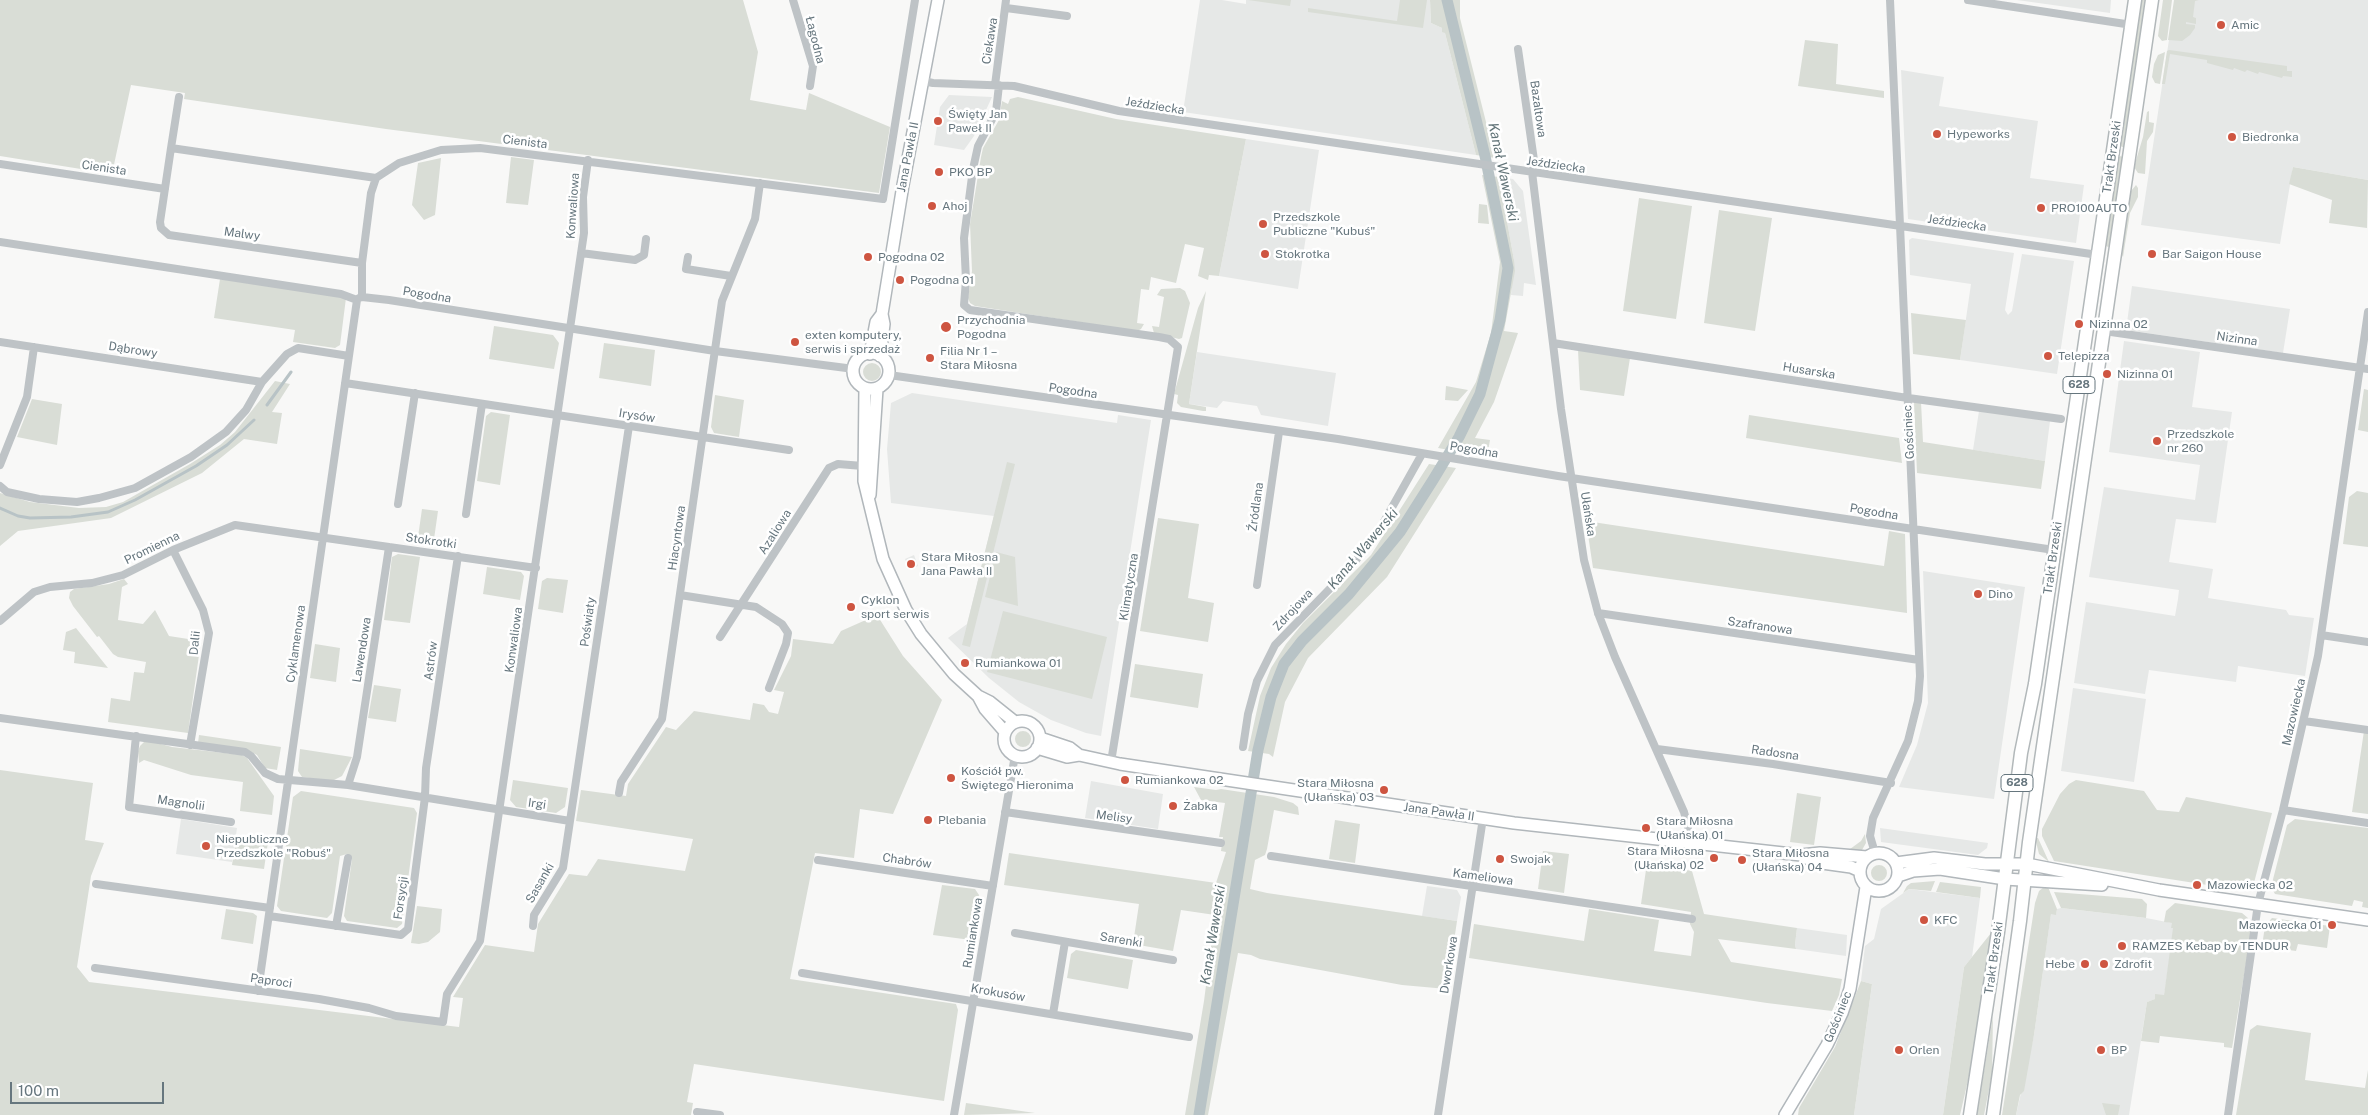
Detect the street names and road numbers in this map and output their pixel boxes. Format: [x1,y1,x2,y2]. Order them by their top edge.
street label: Łagodna [802,15,828,65]
street label: Ciekawa [979,17,1001,65]
street label: Bazaltowa [1527,80,1549,138]
street label: Jeździecka [1125,94,1185,118]
street label: Trakt Brzeski [2100,120,2124,194]
street label: Jana Pawła II [894,121,922,193]
street label: Cienista [502,132,548,152]
street label: Jeździecka [1526,154,1586,176]
street label: Cienista [81,158,127,178]
street label: Konwaliowa [564,172,582,240]
street label: Jeździecka [1927,212,1987,234]
street label: Malwy [223,224,261,244]
street label: Pogodna [402,284,452,306]
street label: Nizinna [2216,329,2258,349]
street label: Dąbrowy [108,339,158,361]
street label: Husarska [1782,360,1836,382]
road number: 628 [2063,376,2095,394]
street label: Pogodna [1048,380,1098,402]
street label: Gościniec [1900,405,1918,459]
street label: Irysów [618,406,656,426]
street label: Pogodna [1449,439,1499,461]
street label: Źródlana [1245,481,1267,533]
street label: Ułańska [1577,491,1599,537]
street label: Pogodna [1849,501,1899,523]
street label: Hiacyntowa [665,505,689,571]
street label: Azaliowa [756,507,794,557]
street label: Trakt Brzeski [2041,521,2065,595]
street label: Promienna [122,528,182,568]
street label: Stokrotki [405,530,457,552]
street label: Klimatyczna [1117,552,1141,622]
street label: Zdrojowa [1270,586,1316,634]
street label: Poświaty [577,596,599,648]
street label: Cyklamenowa [283,604,309,684]
street label: Konwaliowa [502,606,526,674]
street label: Szafranowa [1727,614,1793,638]
street label: Lawendowa [350,616,374,684]
street label: Dalii [187,630,203,656]
street label: Astrów [421,640,441,682]
street label: Mazowiecka [2279,677,2309,747]
street label: Radosna [1750,743,1800,763]
road number: 628 [2001,774,2033,791]
street label: Magnolii [156,793,206,813]
street label: Irgi [527,796,547,812]
street label: Jana Pawła II [1403,800,1475,824]
street label: Melisy [1095,807,1133,827]
street label: Chabrów [881,850,933,872]
street label: Sasanki [523,860,557,906]
street label: Kameliowa [1452,866,1514,888]
street label: Forsycji [391,875,411,921]
street label: Rumiankowa [960,897,986,969]
street label: Trakt Brzeski [1982,921,2006,995]
street label: Sarenki [1099,930,1143,950]
street label: Dworkowa [1437,935,1461,995]
street label: Paproci [249,971,293,991]
street label: Krokusów [970,981,1026,1005]
street label: Gościniec [1821,989,1855,1045]

